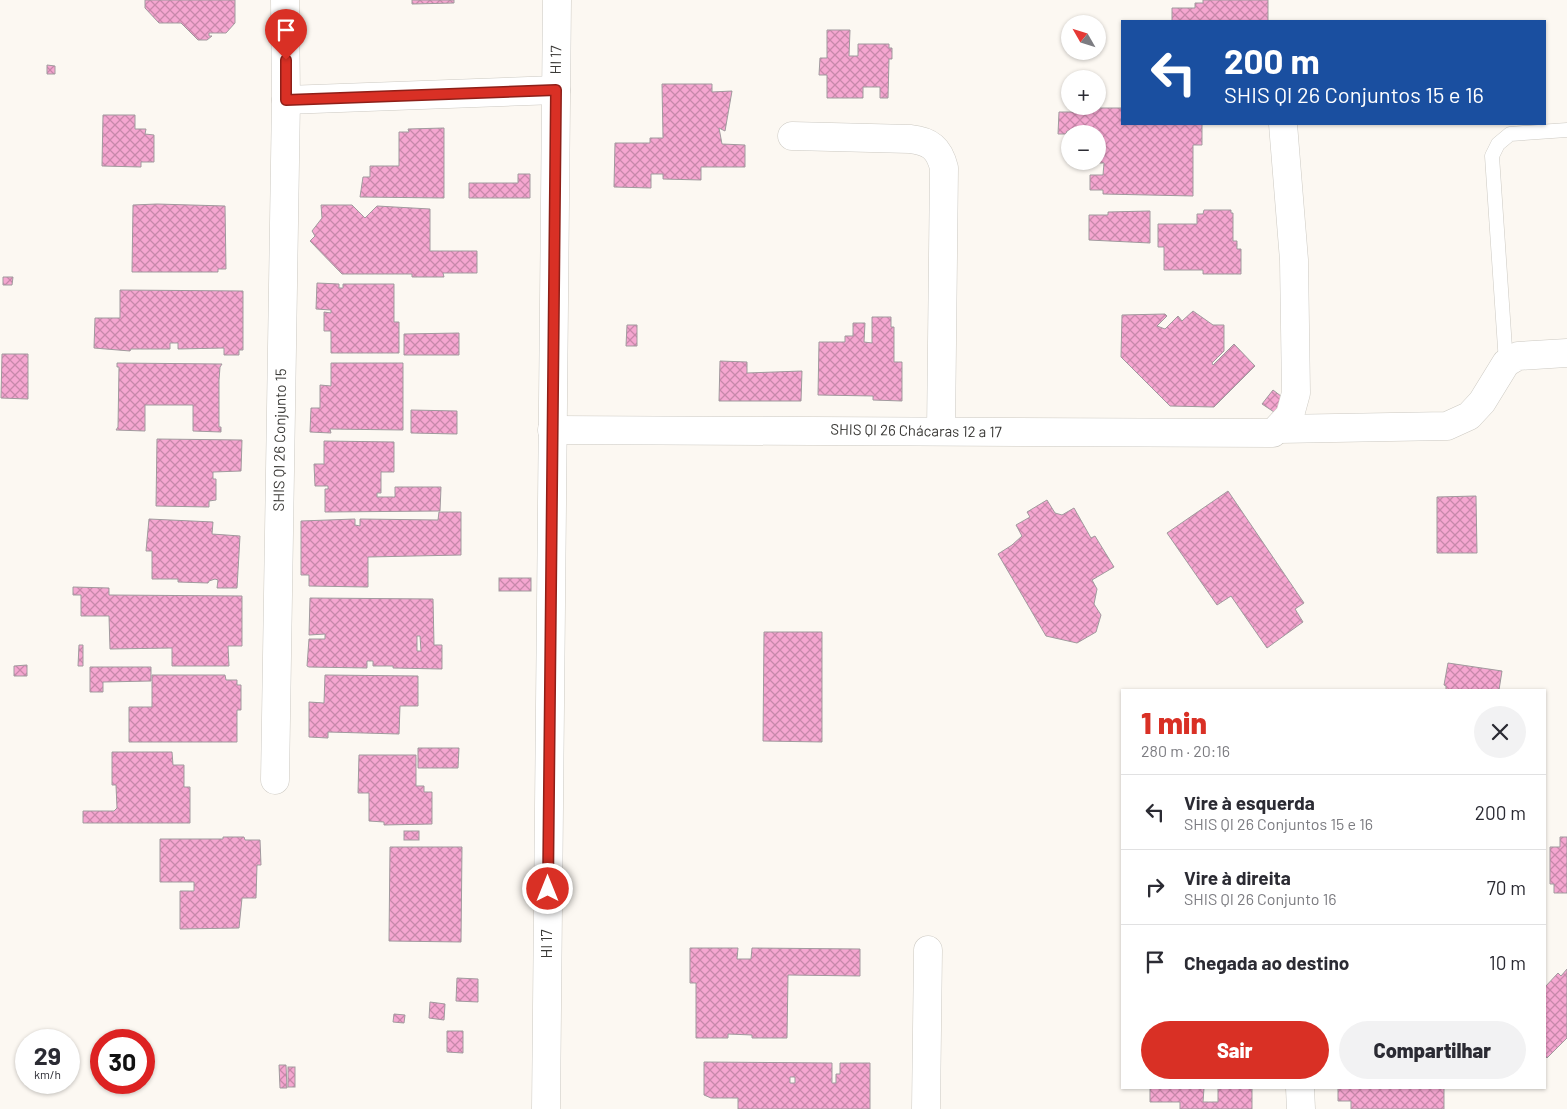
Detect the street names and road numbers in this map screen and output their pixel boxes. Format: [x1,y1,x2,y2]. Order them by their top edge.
street label: HI 17 [546,45,564,75]
street label: SHIS QI 26 Conjunto 15 [269,368,289,512]
street label: SHIS QI 26 Chácaras 12 a 17 [830,420,1002,440]
street label: HI 17 [537,929,555,959]

